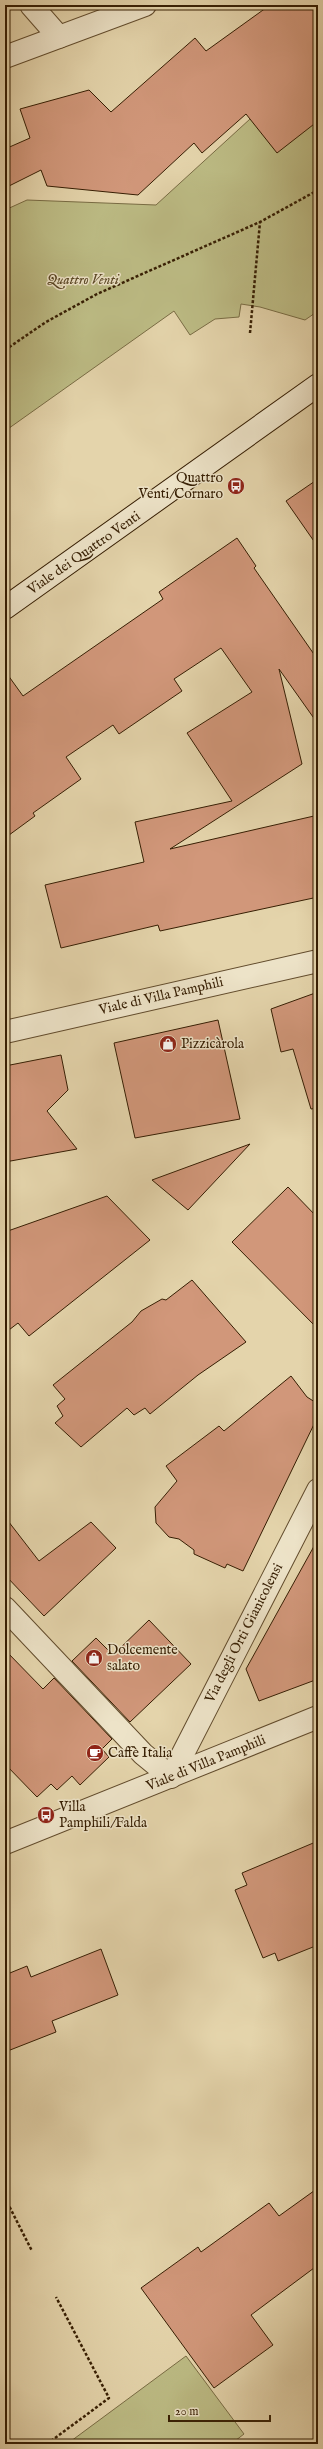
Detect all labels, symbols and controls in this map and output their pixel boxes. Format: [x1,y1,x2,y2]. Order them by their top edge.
park label: Quattro Venti [47,271,120,289]
place label: Quattro Venti/Cornaro [138,469,223,503]
bus stop icon: Quattro Venti/Cornaro [226,476,246,496]
street label: Viale dei Quattro Venti [23,507,144,599]
street label: Viale di Villa Pamphili [96,973,225,1019]
shop icon: Pizzicàrola [158,1034,178,1054]
place label: Pizzicàrola [181,1035,245,1053]
street label: Via degli Orti Gianicolensi [200,1560,287,1707]
place label: Dolcemente salato [107,1641,178,1675]
shop icon: Dolcemente salato [84,1648,104,1668]
street label: Viale di Villa Pamphili [143,1731,269,1796]
cafe icon: Caffè Italia [85,1743,105,1763]
place label: Caffè Italia [108,1744,173,1762]
place label: Villa Pamphili/Falda [58,1798,148,1832]
bus stop icon: Villa Pamphili/Falda [36,1805,56,1825]
scale bar [169,2397,270,2423]
text: 20 m [175,2404,198,2419]

